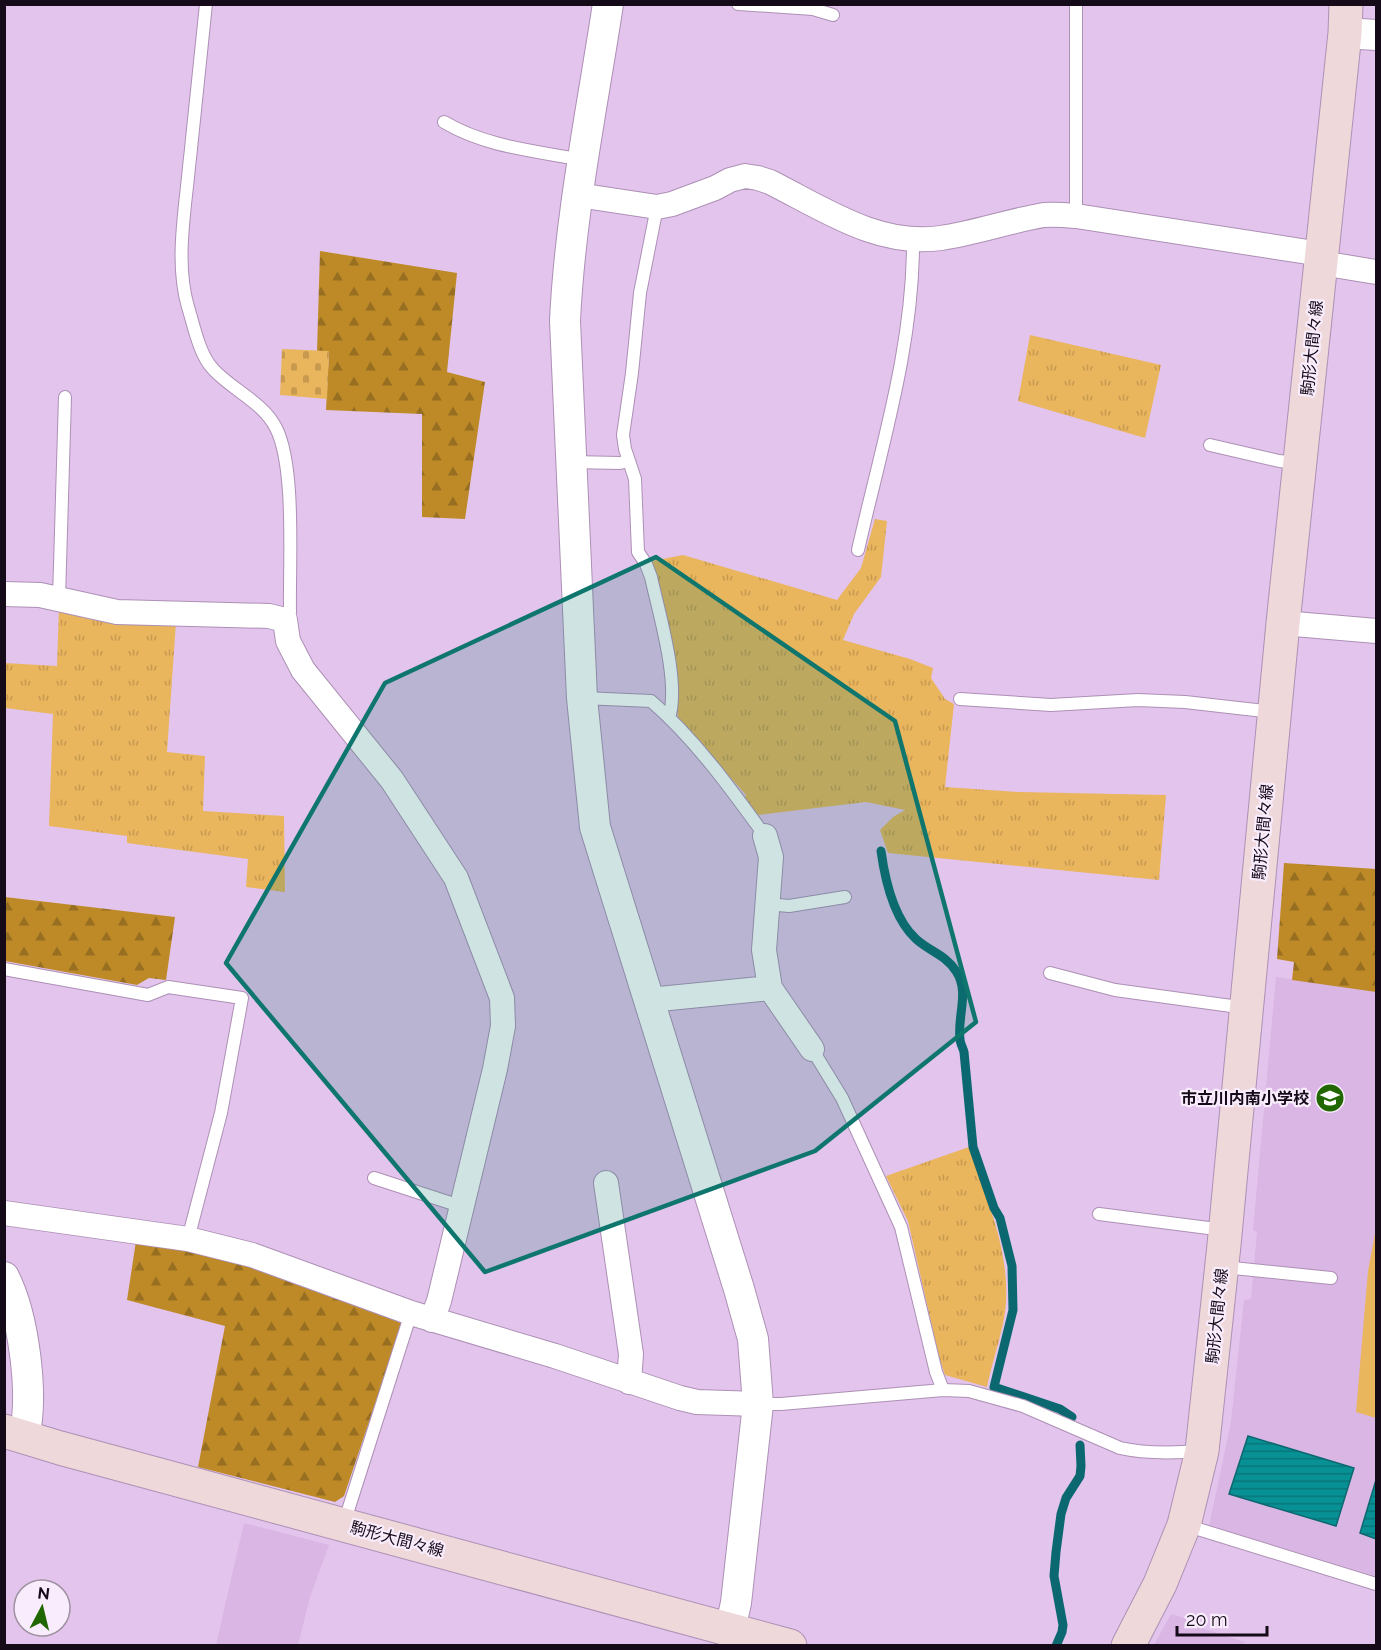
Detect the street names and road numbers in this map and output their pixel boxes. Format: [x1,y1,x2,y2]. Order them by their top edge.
street label: 駒形大間々線 [1298,299,1326,397]
street label: 駒形大間々線 [1249,783,1277,881]
street label: 駒形大間々線 [1203,1267,1231,1365]
street label: 駒形大間々線 [348,1517,446,1561]

